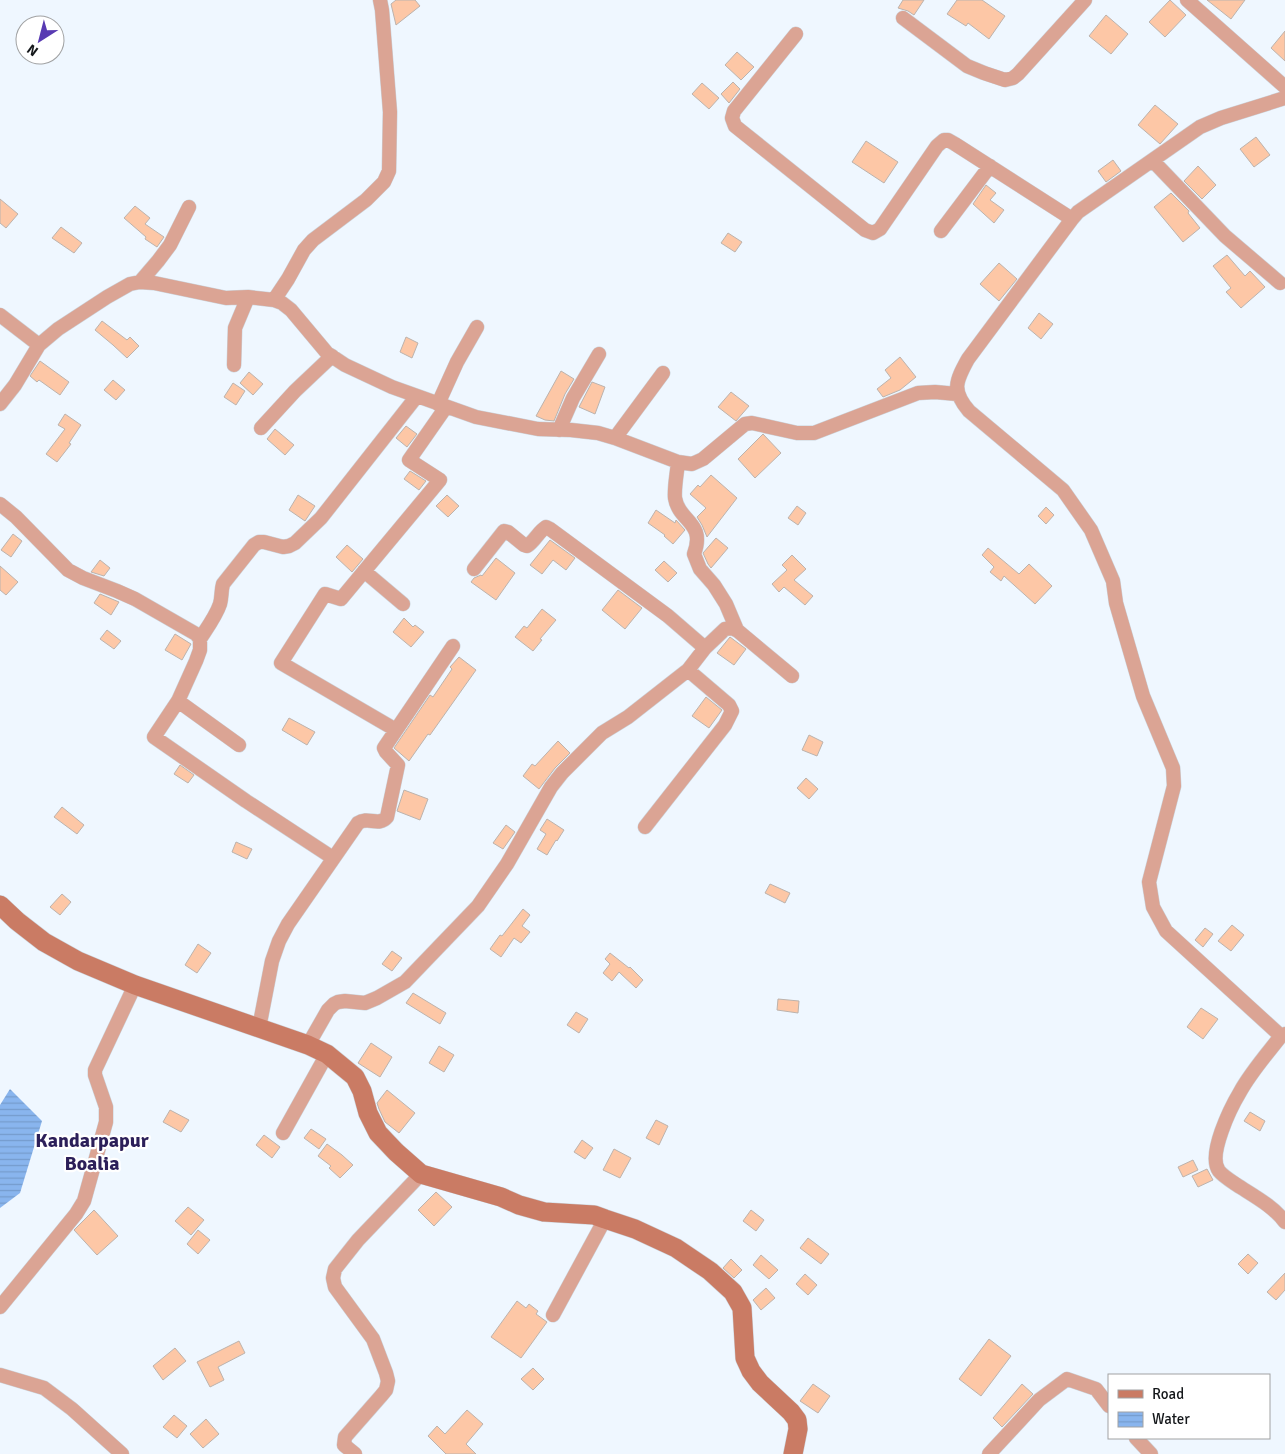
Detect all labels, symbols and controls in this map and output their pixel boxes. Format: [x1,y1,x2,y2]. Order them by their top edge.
north arrow [15,15,65,65]
text: N [24,40,42,60]
district label: Kandarpapur Boalia [35,1128,149,1176]
legend [1108,1374,1270,1439]
text: Road [1152,1385,1184,1403]
text: Water [1152,1410,1190,1428]

